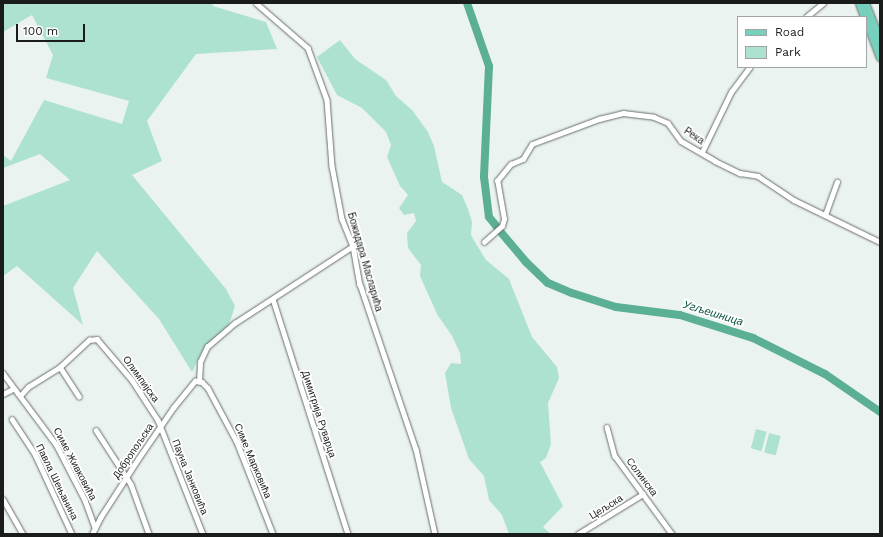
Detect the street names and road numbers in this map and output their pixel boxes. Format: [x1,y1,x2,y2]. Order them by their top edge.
street label: Река [682,125,706,147]
street label: Божидара Масларића [345,211,385,313]
street label: Олимпијска [120,353,162,405]
street label: Димитрија Руварца [299,369,339,459]
street label: Добропољска [110,421,156,481]
street label: Симе Марковића [232,422,274,500]
street label: Симе Живковића [51,425,99,503]
street label: Пауна Јанковића [169,438,211,516]
street label: Павла Шењанина [33,442,81,522]
street label: Солинска [624,456,660,498]
street label: Цељска [587,492,625,522]

